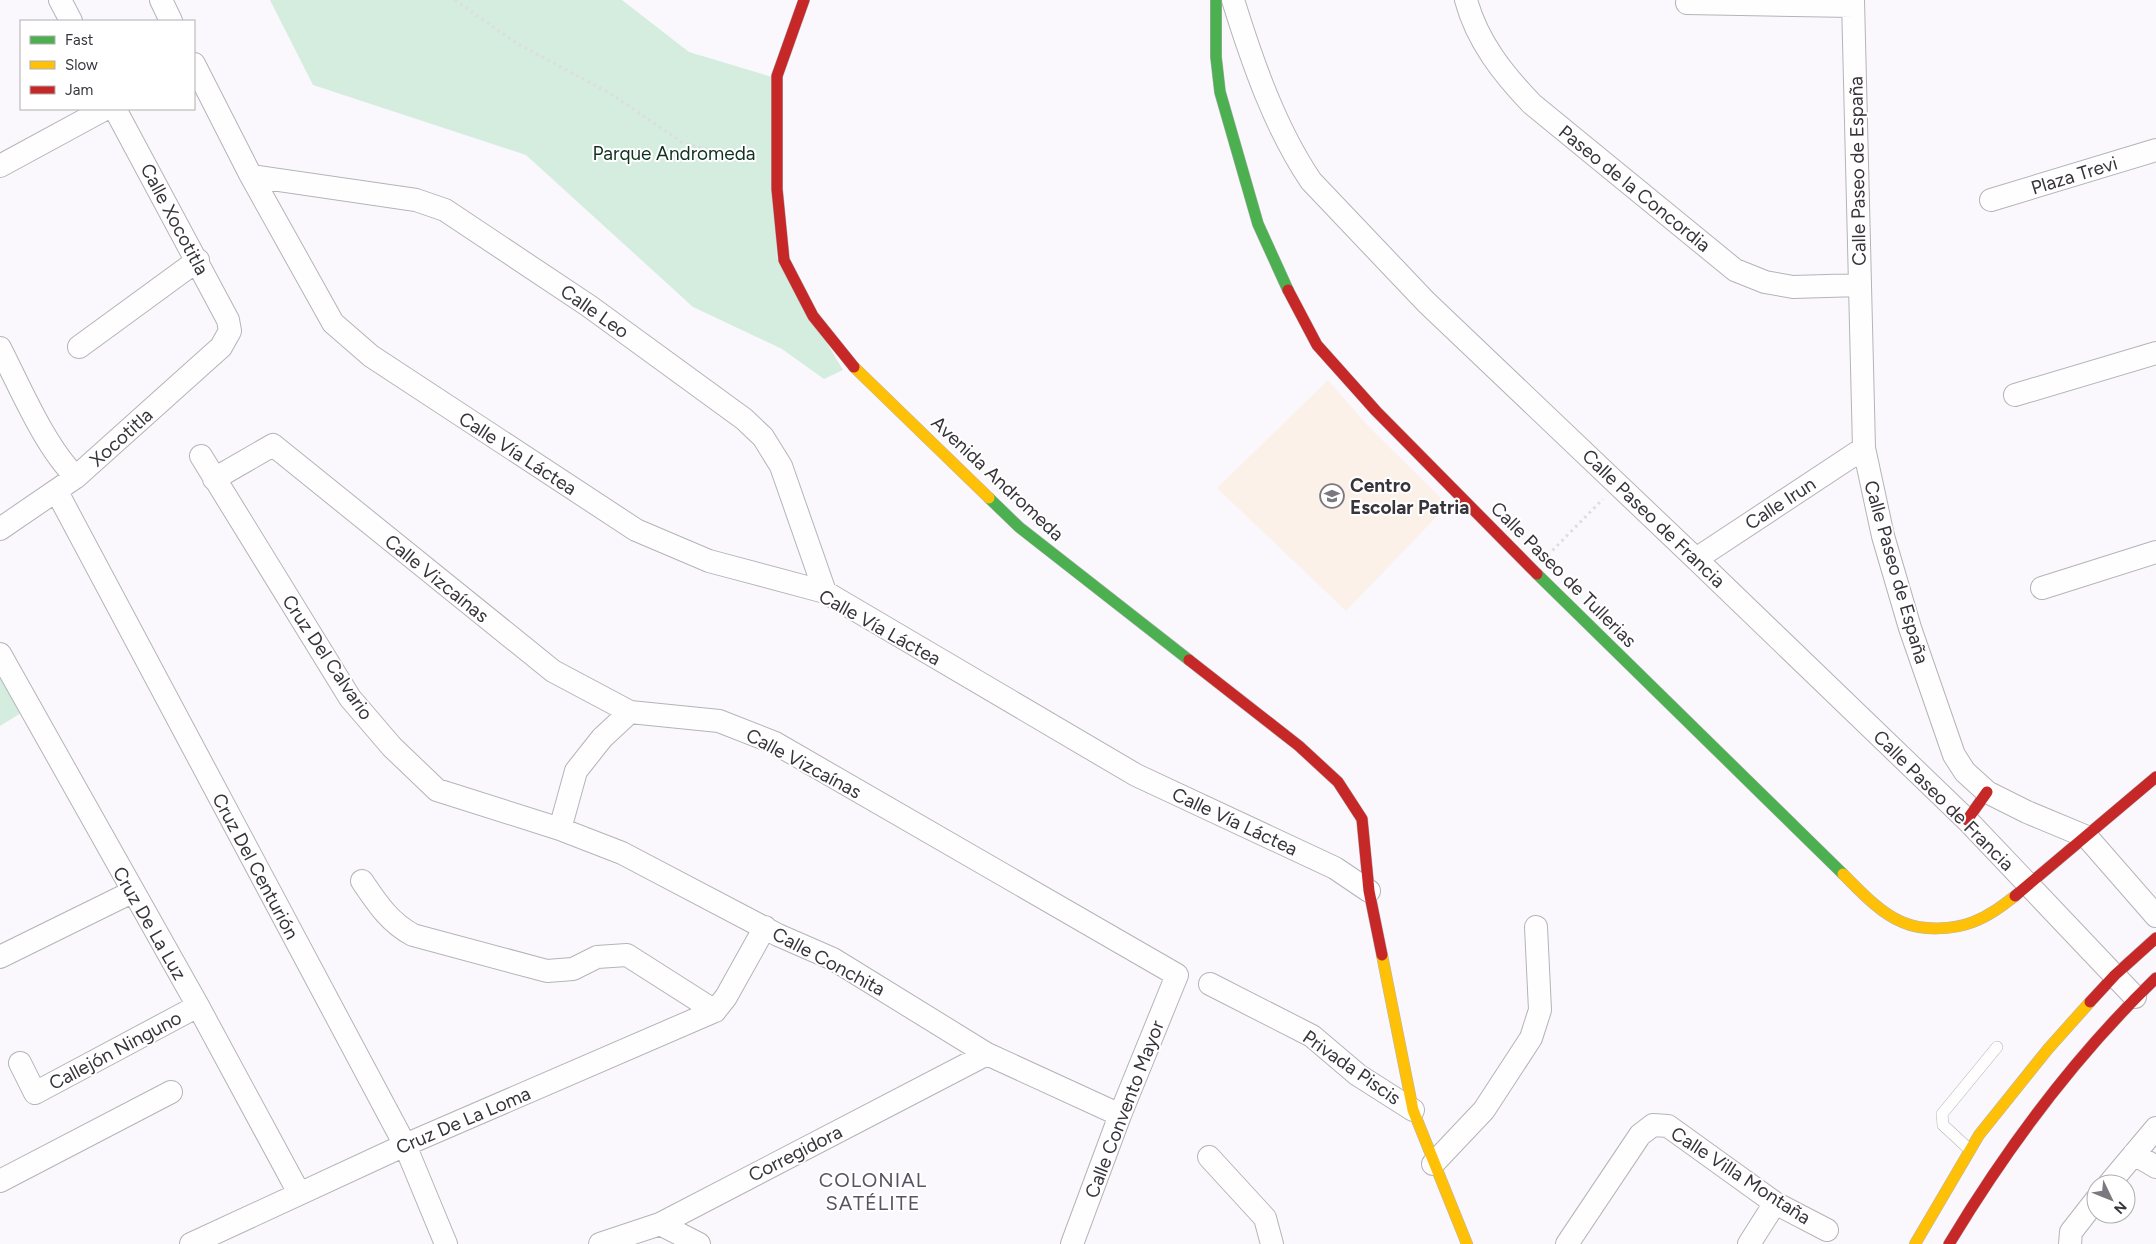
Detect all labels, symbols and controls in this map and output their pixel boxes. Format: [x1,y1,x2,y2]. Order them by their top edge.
legend [20,20,195,110]
text: Fast [65,31,94,49]
text: Slow [65,56,98,74]
street label: Calle Paseo de España [1844,76,1871,266]
text: Jam [65,81,93,99]
street label: Paseo de la Concordia [1554,120,1715,257]
park label: Parque Andromeda [593,142,755,165]
street label: Plaza Trevi [2028,151,2120,199]
street label: Calle Xocotitla [136,160,214,279]
street label: Calle Leo [556,280,633,343]
street label: Xocotitla [85,403,157,471]
street label: Calle Vía Láctea [455,407,581,500]
street label: Avenida Andromeda [927,411,1069,546]
street label: Calle Paseo de Francia [1577,444,1730,593]
street label: Calle Irun [1741,472,1820,535]
place label: Centro Escolar Patria [1350,474,1469,519]
street label: Calle Paseo de España [1859,478,1934,667]
school or university icon: Centro Escolar Patria [1319,483,1345,509]
street label: Calle Paseo de Tullerias [1486,497,1641,652]
street label: Calle Vizcaínas [380,529,493,627]
street label: Calle Vía Láctea [815,584,945,670]
street label: Cruz Del Calvario [277,590,378,724]
street label: Calle Vizcaínas [742,723,865,804]
street label: Calle Paseo de Francia [1868,725,2019,876]
street label: Calle Vía Láctea [1168,782,1301,861]
street label: Cruz Del Centurión [207,789,304,943]
street label: Cruz De La Luz [108,863,191,984]
street label: Calle Conchita [769,922,889,1001]
street label: Callejón Ninguno [45,1006,185,1095]
street label: Calle Convento Mayor [1080,1017,1169,1201]
street label: Privada Piscis [1298,1025,1405,1110]
street label: Cruz De La Loma [392,1082,534,1159]
street label: Corregidora [745,1120,846,1187]
street label: Calle Villa Montaña [1667,1122,1815,1229]
district label: COLONIAL SATÉLITE [819,1168,927,1215]
north arrow [2086,1174,2136,1224]
text: N [2110,1198,2130,1217]

